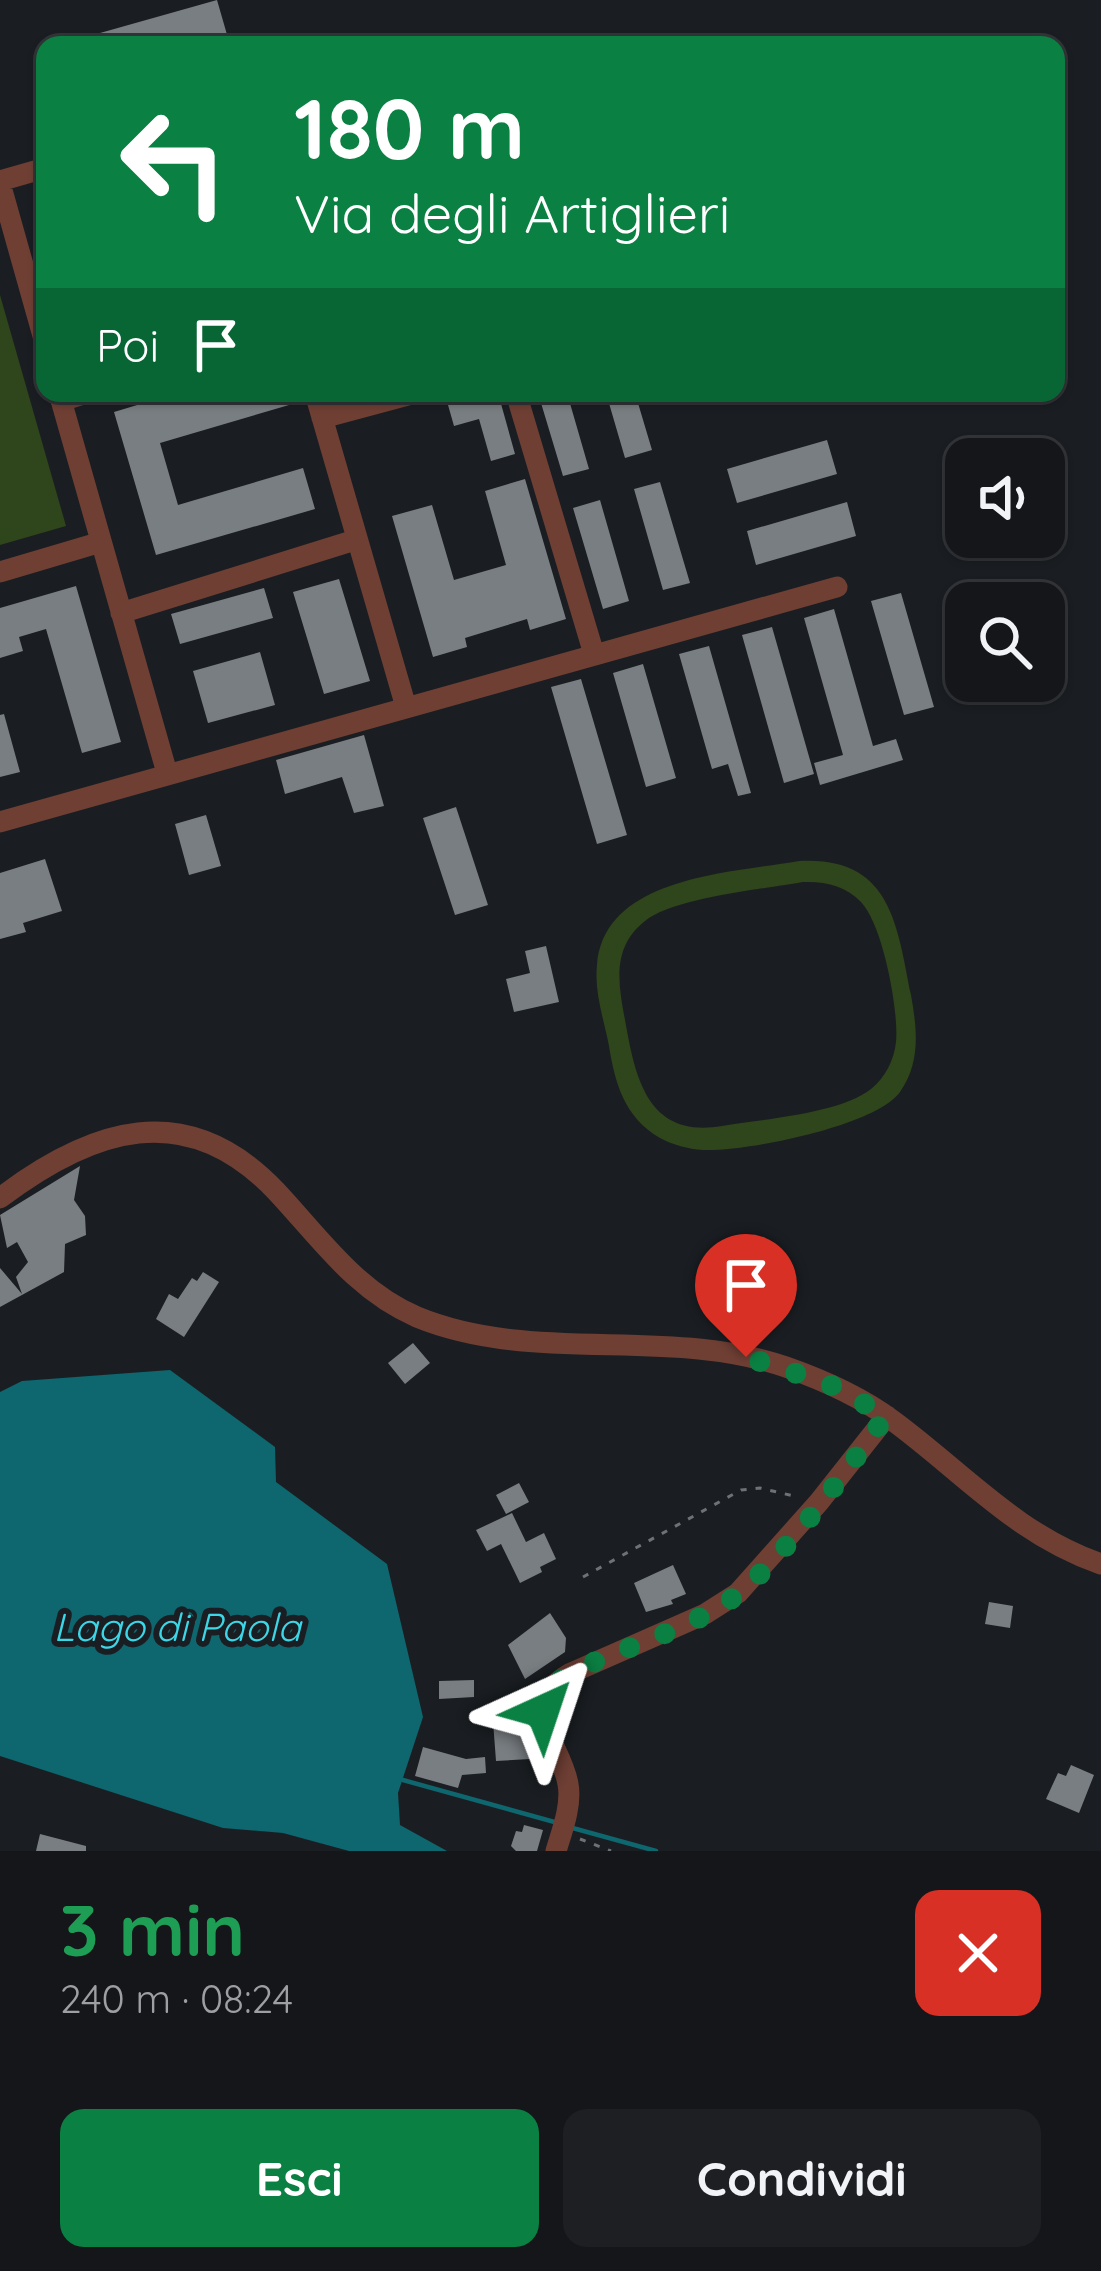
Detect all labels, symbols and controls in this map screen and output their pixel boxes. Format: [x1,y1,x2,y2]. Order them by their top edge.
text: 180 m [294,75,525,180]
icon: left [96,84,252,240]
text: Via degli Artiglieri [294,179,730,247]
icon: arrive [183,312,249,378]
text: Poi [96,317,159,373]
map controls [945,438,1065,702]
button: sound [945,438,1065,558]
button: search [945,582,1065,702]
pin [695,1234,797,1357]
icon: arrive [713,1252,779,1318]
water label: Lago di Paola [53,1602,303,1651]
position arrow [480,1648,606,1774]
text: 3 min [60,1884,245,1974]
button: close [915,1890,1041,2016]
text: 240 m · 08:24 [60,1974,293,2023]
button: Esci [60,2109,539,2247]
button: Condividi [563,2109,1041,2247]

